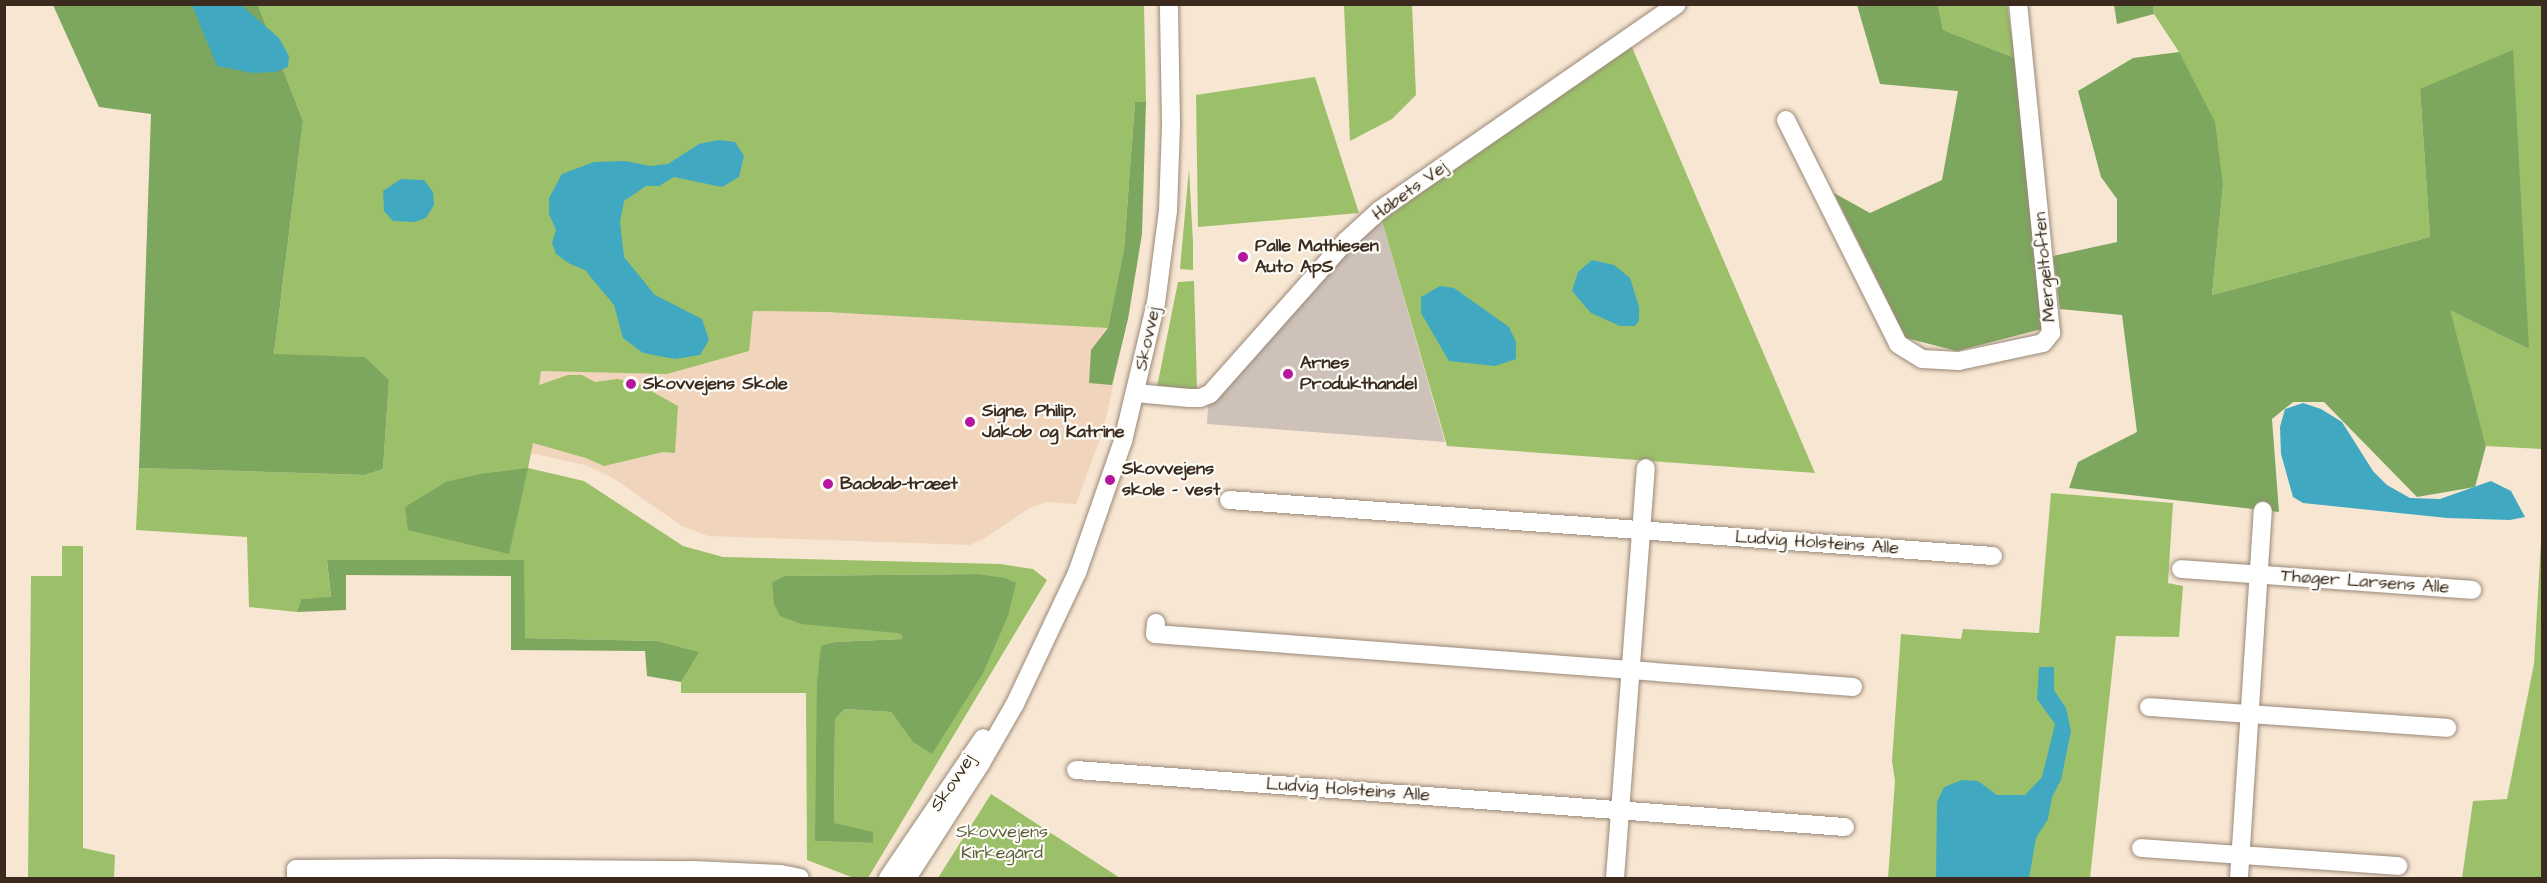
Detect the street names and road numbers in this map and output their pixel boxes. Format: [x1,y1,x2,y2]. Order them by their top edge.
street label: Håbets Vej [1368,157,1452,225]
street label: Mergeltoften [2029,211,2061,323]
street label: Skovvej [1131,305,1165,373]
street label: Ludvig Holsteins Alle [1734,527,1900,559]
street label: Thøger Larsens Alle [2280,565,2450,599]
street label: Skovvej [926,750,980,816]
street label: Ludvig Holsteins Alle [1265,774,1431,806]

